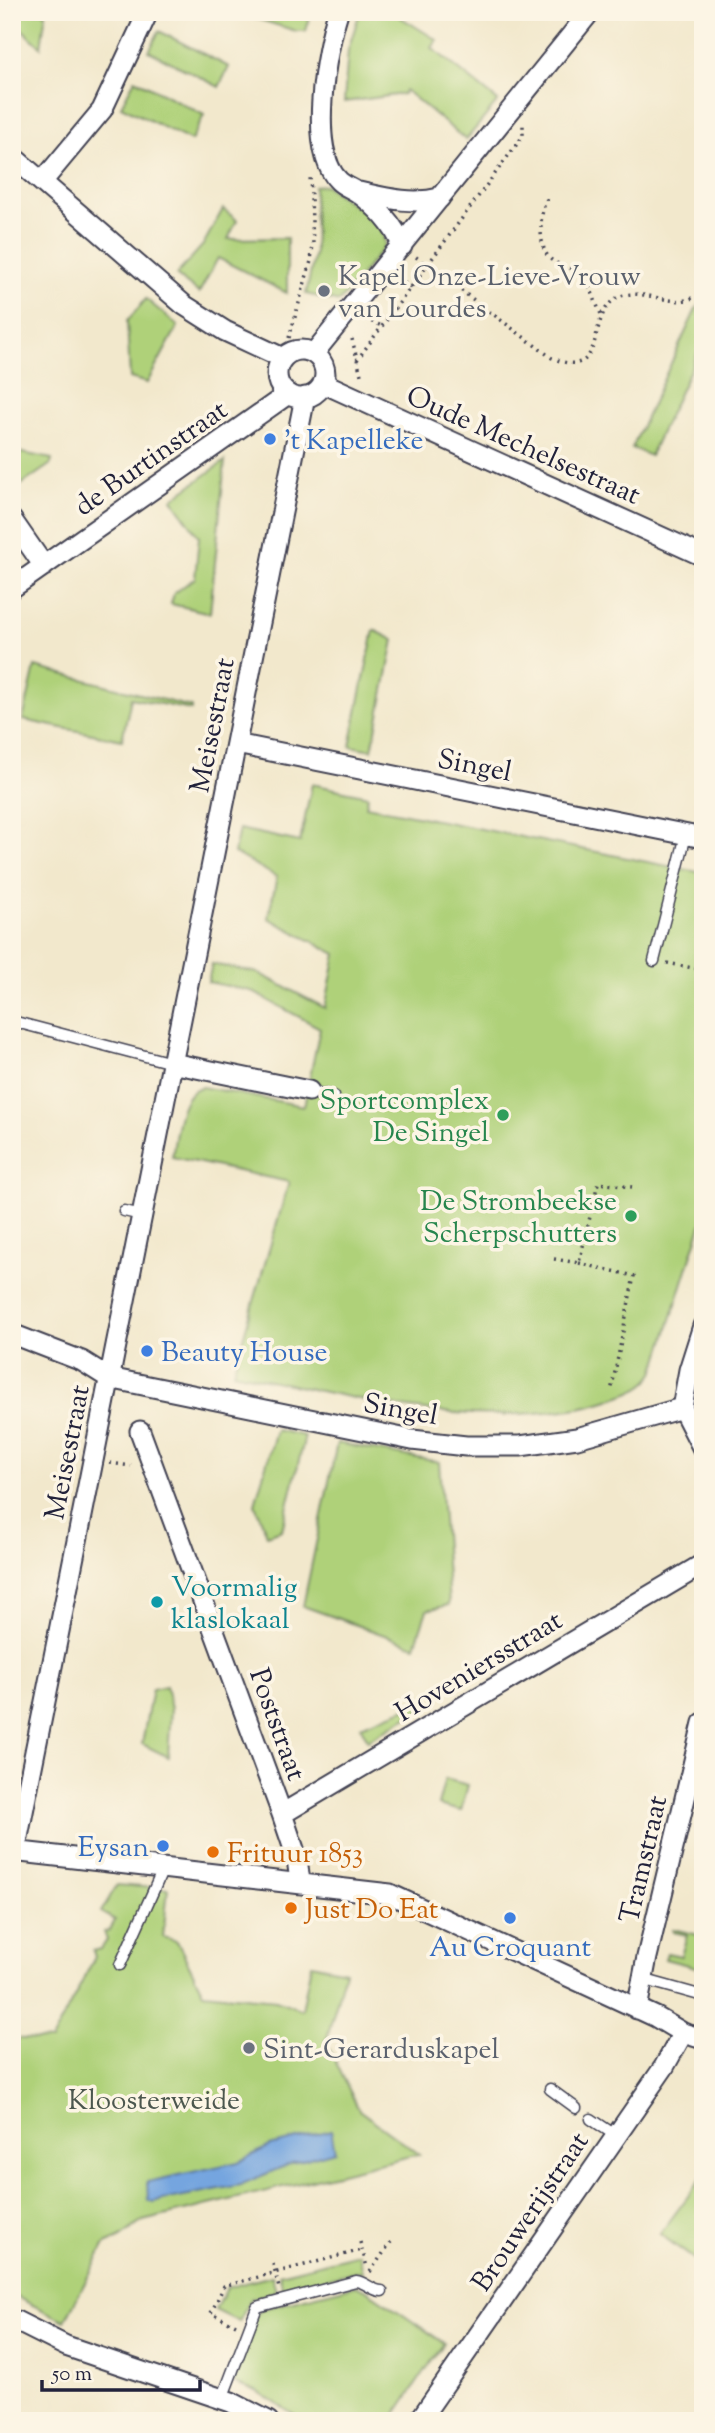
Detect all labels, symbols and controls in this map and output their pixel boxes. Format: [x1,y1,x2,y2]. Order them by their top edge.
place label: Kapel Onze-Lieve-Vrouw van Lourdes [338,258,641,330]
marker: Kapel Onze-Lieve-Vrouw van Lourdes [316,283,332,299]
street label: Oude Mechelsestraat [399,377,647,517]
street label: de Burtinstraat [67,391,237,527]
place label: 't Kapelleke [284,422,423,462]
marker: 't Kapelleke [262,431,278,447]
street label: Meisestraat [181,654,247,796]
street label: Singel [434,740,515,794]
place label: Sportcomplex De Singel [319,1082,489,1154]
marker: Sportcomplex De Singel [495,1107,511,1123]
place label: De Strombeekse Scherpschutters [420,1183,617,1255]
marker: De Strombeekse Scherpschutters [623,1208,639,1224]
place label: Beauty House [161,1334,327,1374]
marker: Beauty House [139,1343,155,1359]
street label: Meisestraat [36,1381,102,1523]
street label: Singel [360,1385,441,1437]
place label: Voormalig klaslokaal [171,1569,297,1641]
marker: Voormalig klaslokaal [149,1594,165,1610]
street label: Hoveniersstraat [388,1602,571,1733]
street label: Poststraat [237,1663,315,1787]
street label: Tramstraat [611,1791,679,1928]
place label: Eysan [78,1829,149,1869]
place label: Frituur 1853 [227,1835,363,1875]
marker: Eysan [155,1838,171,1854]
marker: Frituur 1853 [205,1844,221,1860]
place label: Just Do Eat [303,1891,439,1931]
marker: Just Do Eat [283,1900,299,1916]
marker: Au Croquant [502,1910,518,1926]
place label: Au Croquant [429,1929,591,1969]
place label: Sint-Gerarduskapel [263,2031,499,2071]
marker: Sint-Gerarduskapel [241,2040,257,2056]
park label: Kloosterweide [68,2082,240,2122]
street label: Brouwerijstraat [463,2124,600,2301]
scale bar [42,2349,200,2393]
text: 50 m [51,2360,92,2390]

